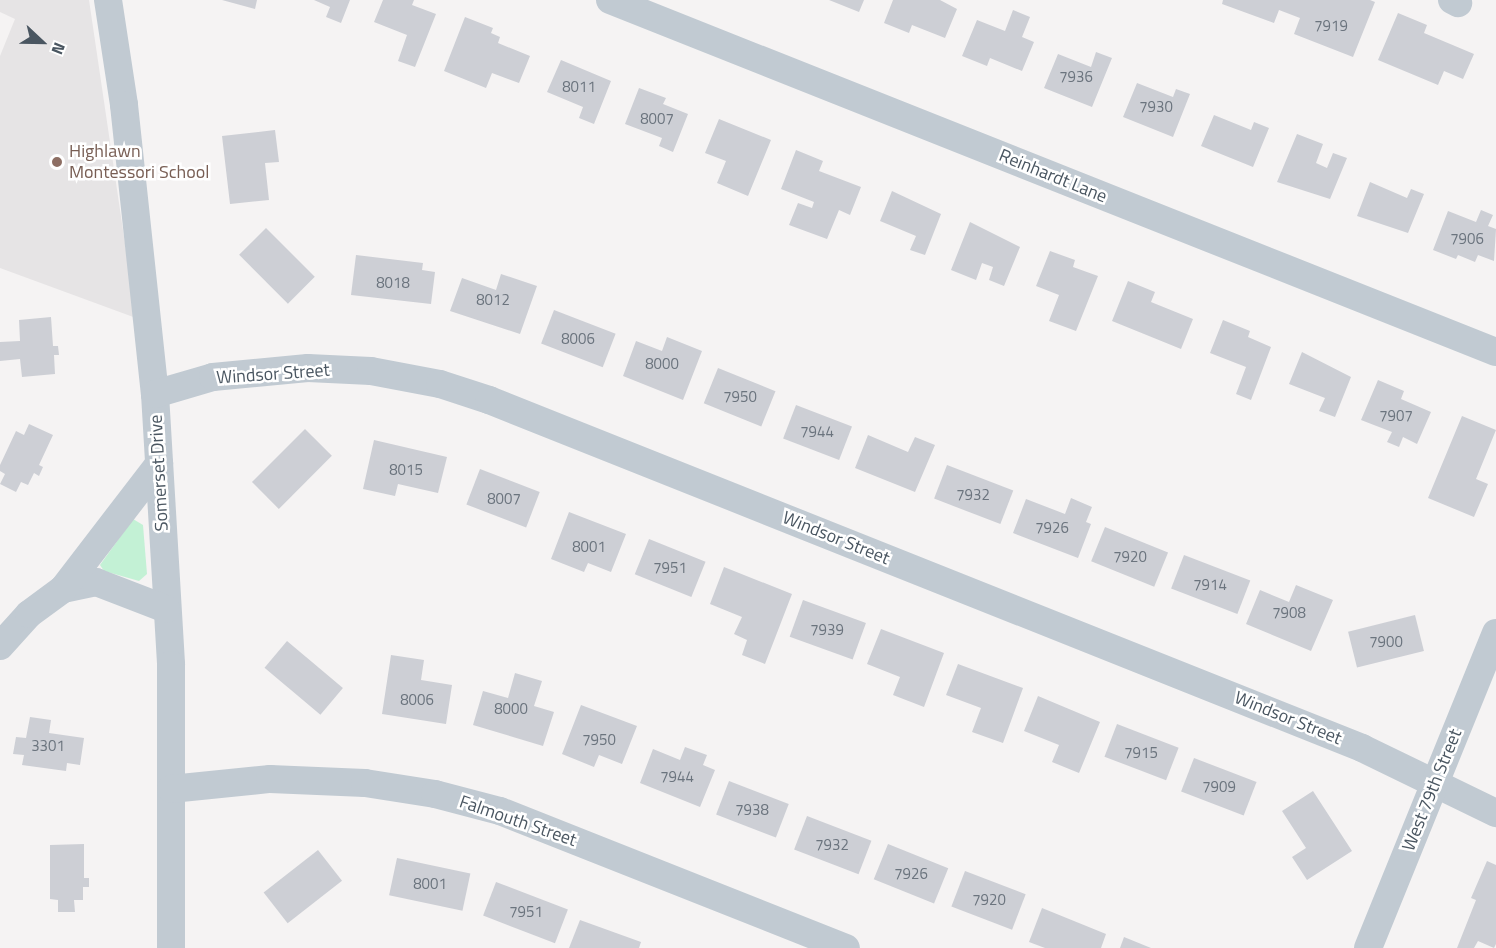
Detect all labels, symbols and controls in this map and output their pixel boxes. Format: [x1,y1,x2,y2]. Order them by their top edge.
north arrow [12,12,72,72]
house number: 7919 [1314,17,1348,35]
text: N [45,39,72,58]
house number: 7936 [1059,68,1093,86]
house number: 8011 [562,78,596,96]
house number: 7930 [1139,98,1173,116]
house number: 8007 [640,110,674,128]
place label: Highlawn Montessori School [69,141,209,184]
street label: Reinhardt Lane [996,145,1110,207]
marker: Highlawn Montessori School [50,155,64,169]
house number: 7906 [1450,230,1484,248]
house number: 8018 [376,274,410,292]
house number: 8012 [476,291,510,309]
house number: 8006 [561,330,595,348]
house number: 8000 [645,355,679,373]
street label: Windsor Street [216,359,330,389]
house number: 7950 [723,388,757,406]
house number: 7907 [1379,407,1413,425]
street label: Somerset Drive [145,414,173,532]
house number: 7944 [800,423,834,441]
house number: 8015 [389,461,423,479]
house number: 7932 [956,486,990,504]
house number: 8007 [487,490,521,508]
street label: Windsor Street [779,507,893,569]
house number: 7926 [1035,519,1069,537]
house number: 8001 [572,538,606,556]
house number: 7920 [1113,548,1147,566]
house number: 7951 [653,559,687,577]
house number: 7914 [1193,576,1227,594]
house number: 7908 [1272,604,1306,622]
house number: 7939 [810,621,844,639]
house number: 7900 [1369,633,1403,651]
street label: Windsor Street [1231,687,1345,749]
house number: 8006 [400,691,434,709]
house number: 8000 [494,700,528,718]
street label: West 79th Street [1398,726,1466,854]
house number: 7950 [582,731,616,749]
house number: 3301 [31,737,65,755]
house number: 7915 [1124,744,1158,762]
house number: 7944 [660,768,694,786]
house number: 7909 [1202,778,1236,796]
street label: Falmouth Street [457,791,579,851]
house number: 7938 [735,801,769,819]
house number: 7932 [815,836,849,854]
house number: 7926 [894,865,928,883]
house number: 8001 [413,875,447,893]
house number: 7920 [972,891,1006,909]
house number: 7951 [509,903,543,921]

